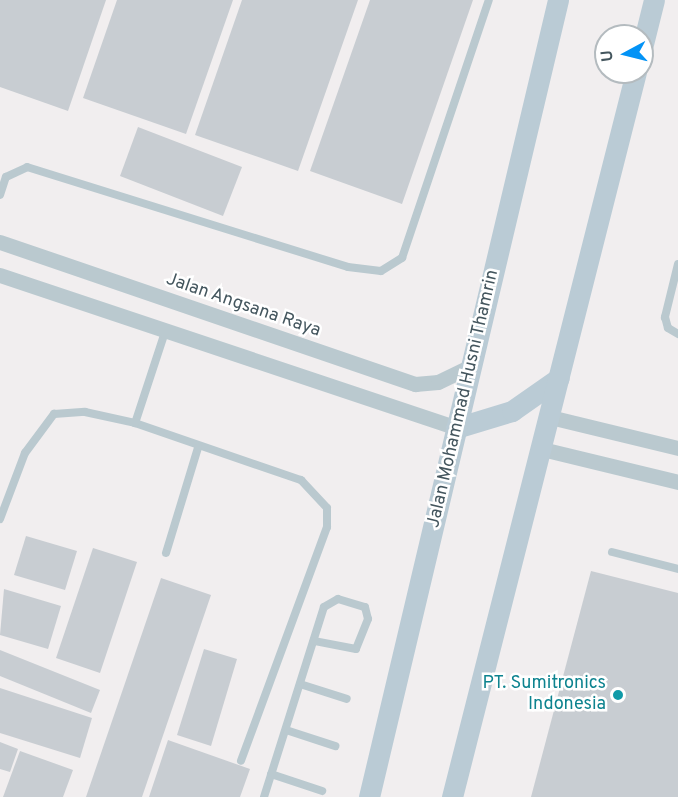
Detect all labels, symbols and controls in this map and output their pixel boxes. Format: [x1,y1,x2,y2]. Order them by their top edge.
north arrow [594,24,654,84]
text: U [597,49,619,63]
street label: Jalan Mohammad Husni Thamrin [424,267,504,531]
street label: Jalan Angsana Raya [163,269,323,343]
place label: PT. Sumitronics Indonesia [483,674,606,716]
marker: PT. Sumitronics Indonesia [611,688,625,702]

